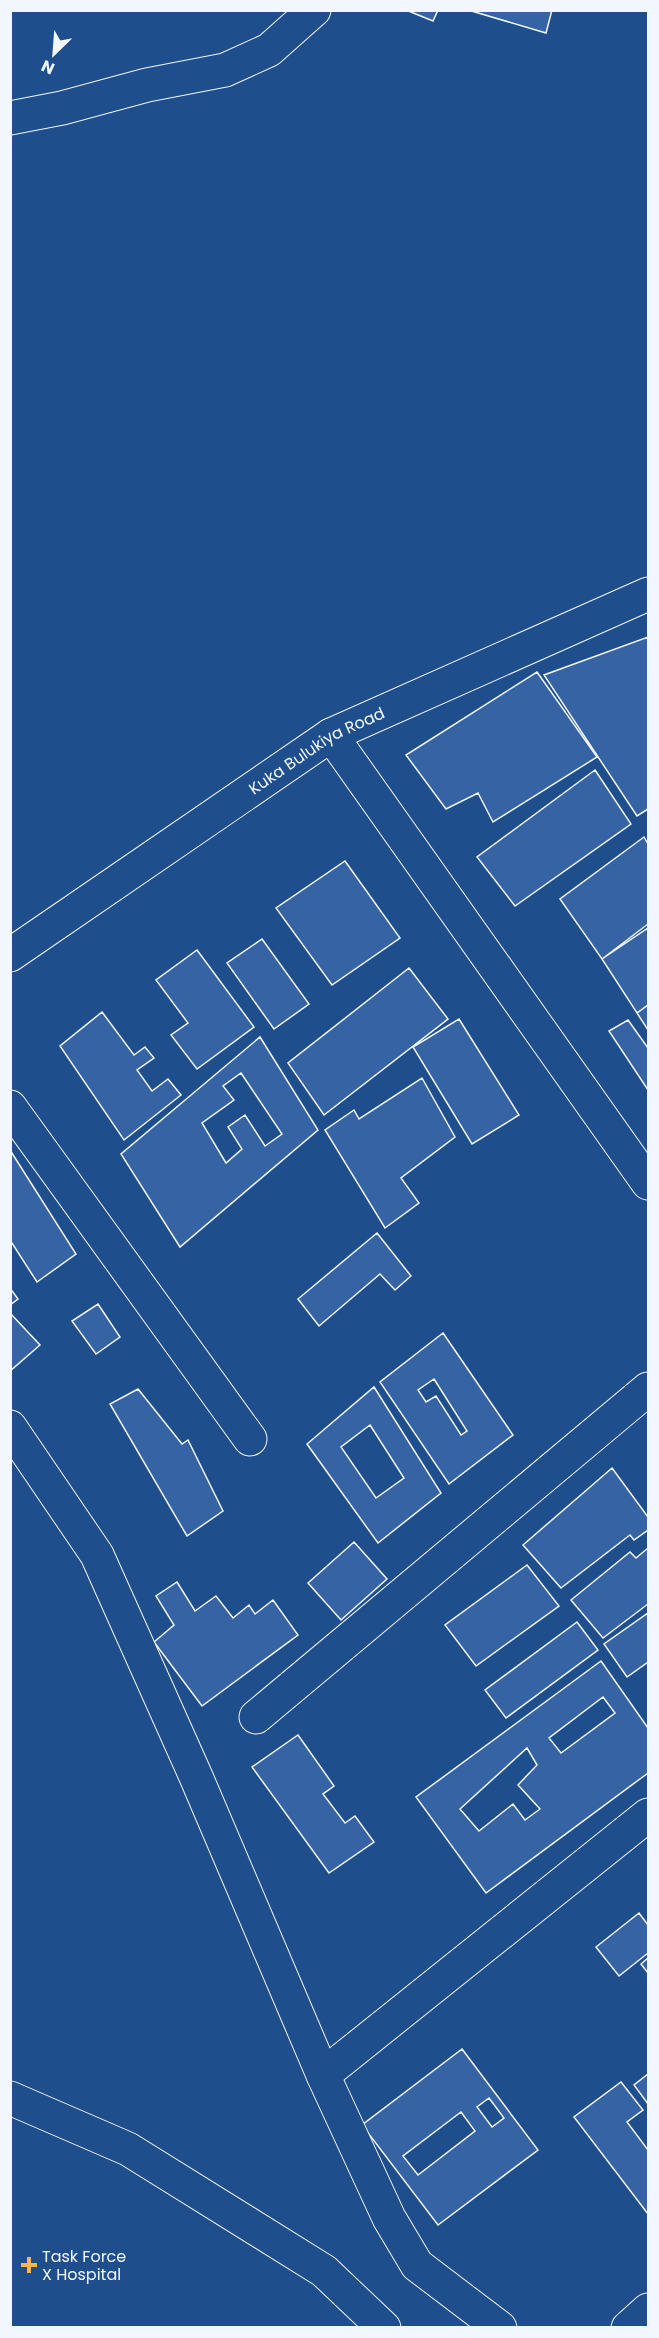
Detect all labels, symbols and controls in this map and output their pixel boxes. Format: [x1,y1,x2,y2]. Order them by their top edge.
north arrow [24,24,84,84]
text: N [38,54,58,80]
street label: Kuka Bulukiya Road [244,701,388,800]
place label: Task Force X Hospital [42,2245,126,2286]
marker: Task Force X Hospital [20,2256,38,2274]

